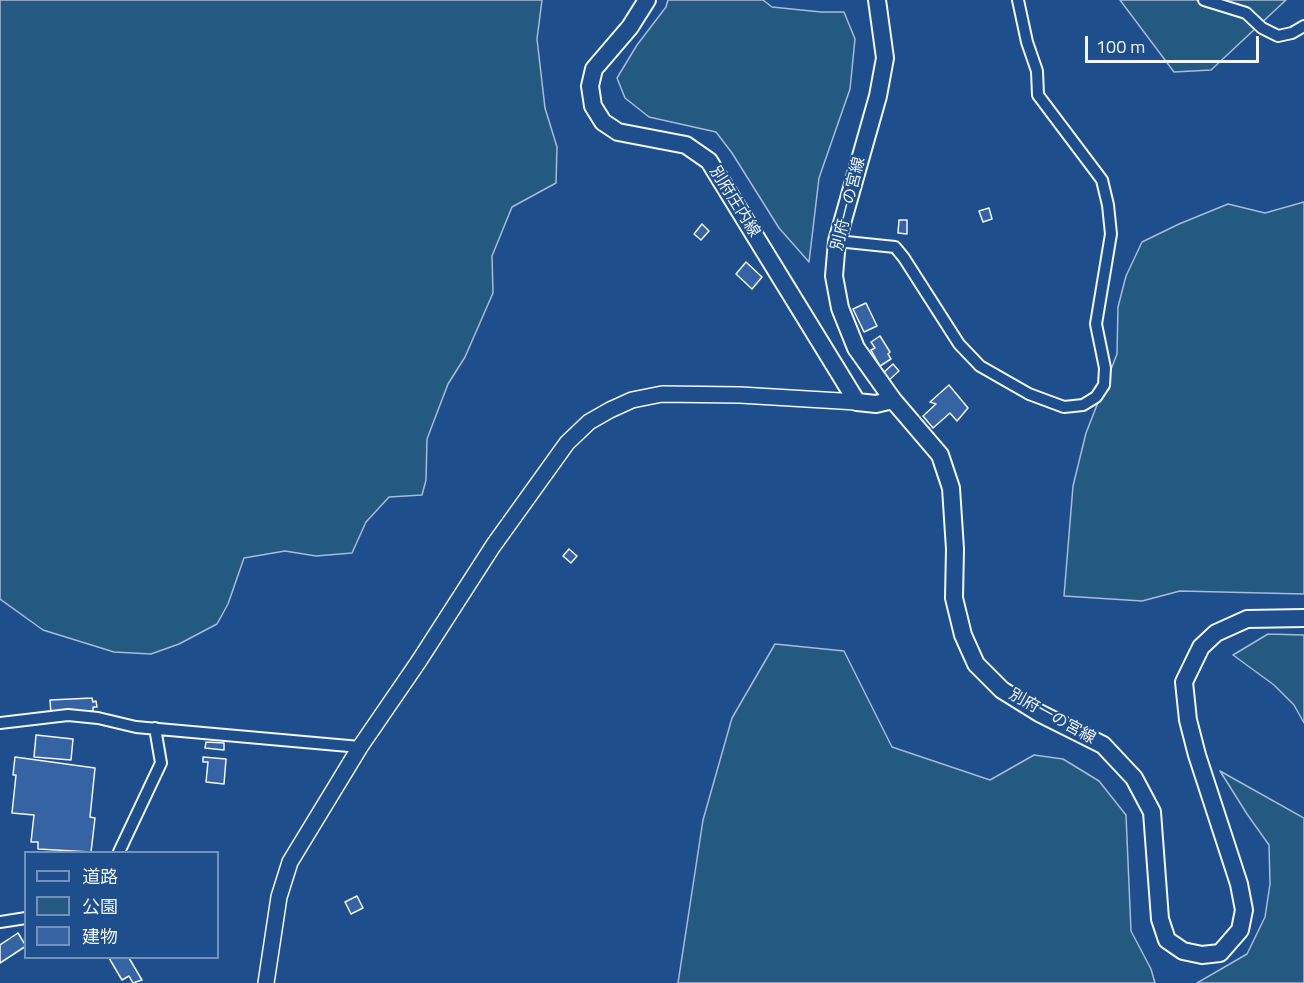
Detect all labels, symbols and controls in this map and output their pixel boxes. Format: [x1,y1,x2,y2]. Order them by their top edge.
scale bar [1088,24,1262,62]
text: 100 m [1096,33,1145,60]
street label: 別府一の宮線 [828,155,870,253]
street label: 別府庄内線 [705,163,763,241]
street label: 別府一の宮線 [1005,685,1099,749]
legend [24,851,219,959]
text: 道路 [82,863,118,890]
text: 公園 [82,893,118,920]
text: 建物 [82,923,118,950]

